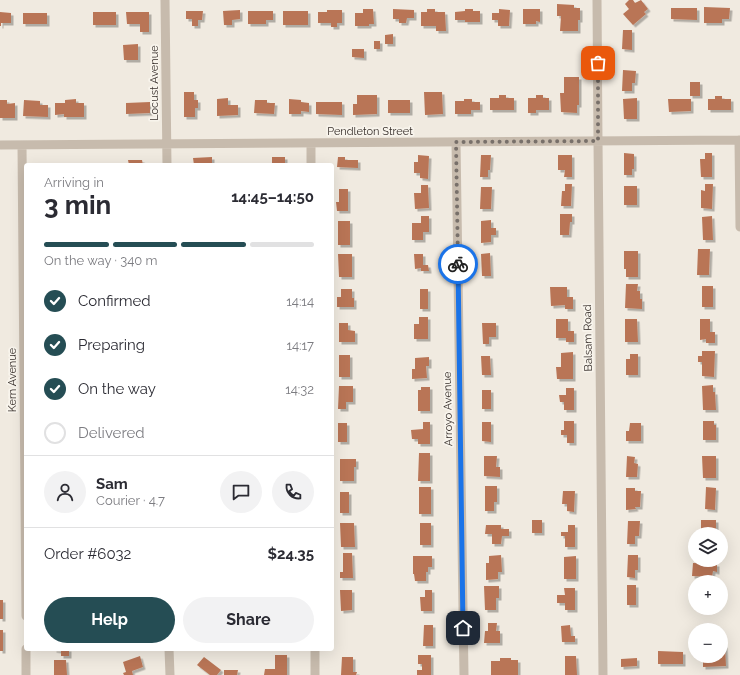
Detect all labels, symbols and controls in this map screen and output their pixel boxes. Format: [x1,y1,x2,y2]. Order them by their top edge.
street label: Locust Avenue [148,45,161,121]
pin [581,46,615,80]
icon: bag [587,52,609,74]
street label: Pendleton Street [327,125,413,138]
text: Arriving in [44,175,104,190]
text: 14:45–14:50 [231,188,314,206]
text: 3 min [44,190,111,220]
courier [438,244,478,284]
text: On the way · 340 m [44,253,157,268]
icon: bike [447,253,469,275]
icon: check [44,290,66,312]
text: Confirmed [78,292,151,310]
text: 14:14 [286,294,314,309]
street label: Balsam Road [581,304,595,372]
icon: check [44,334,66,356]
text: Preparing [78,336,145,354]
text: 14:17 [286,338,314,353]
street label: Kern Avenue [6,347,19,412]
street label: Arroyo Avenue [441,371,455,446]
icon: check [44,378,66,400]
text: On the way [78,380,156,398]
text: 14:32 [285,382,314,397]
text: Delivered [78,424,145,442]
button: person [44,471,86,513]
button: chat [220,471,262,513]
button: phone [272,471,314,513]
text: Sam [96,475,128,493]
text: Courier · 4.7 [96,493,165,508]
map controls [688,527,728,663]
button: layers [688,527,728,567]
text: Order #6032 [44,545,131,563]
text: $24.35 [267,545,314,563]
button: + [688,575,728,615]
button: Help [44,597,175,643]
button: Share [183,597,314,643]
pin [446,611,480,645]
icon: home [452,617,474,639]
button: − [688,623,728,663]

